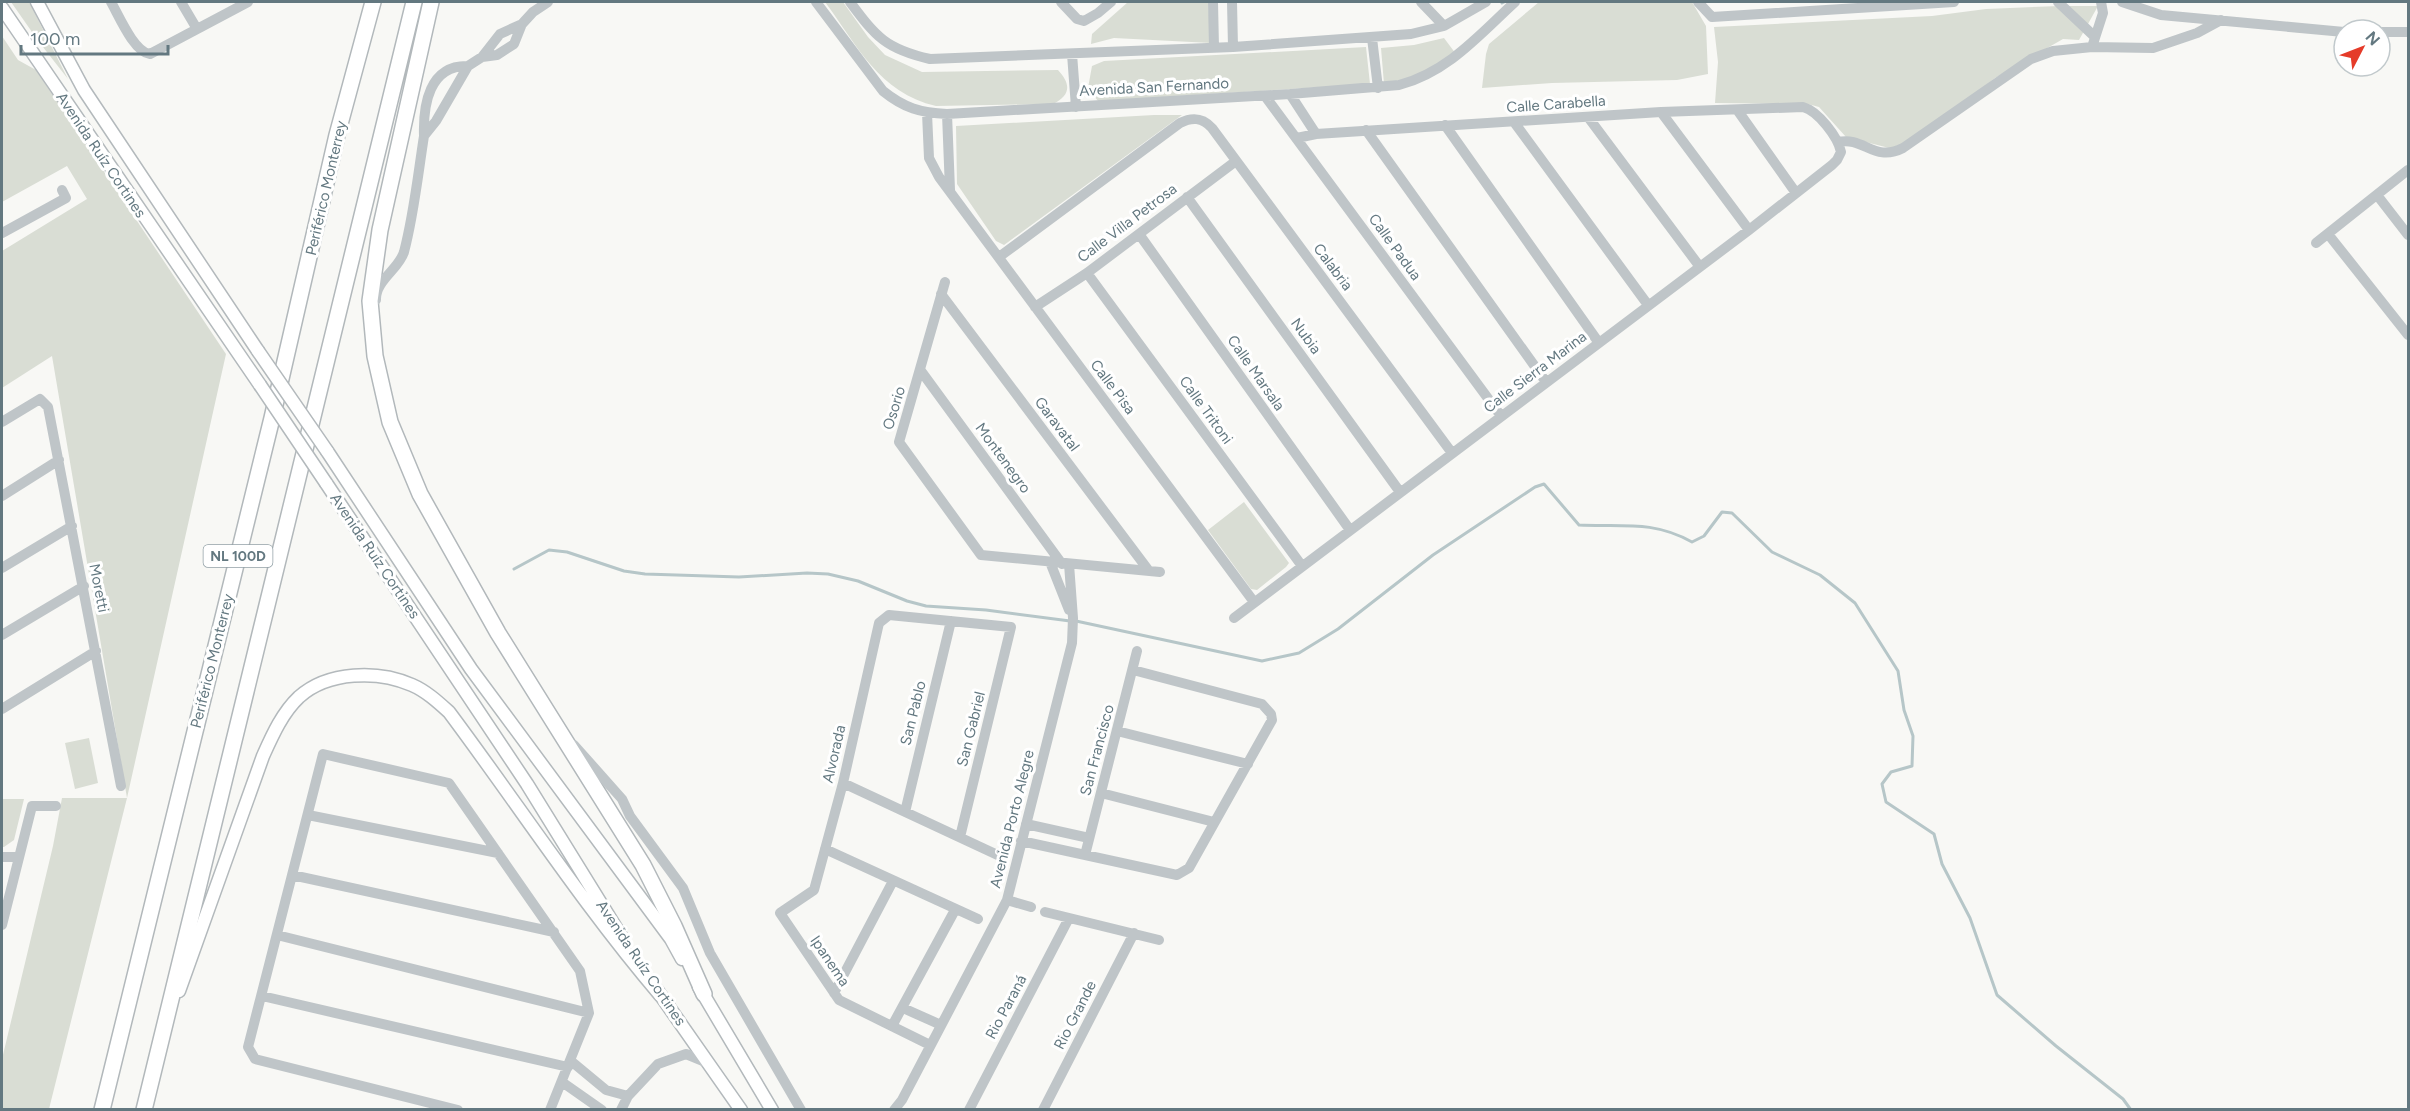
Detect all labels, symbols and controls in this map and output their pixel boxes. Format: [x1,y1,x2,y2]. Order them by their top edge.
scale bar [21,18,168,56]
north arrow [2332,18,2392,78]
text: N [2362,27,2384,49]
text: 100 m [30,28,80,50]
street label: Avenida San Fernando [1079,74,1230,100]
street label: Avenida Ruíz Cortines [52,89,150,221]
street label: Calle Carabella [1506,92,1606,116]
street label: Periférico Monterrey [302,119,350,257]
street label: Calle Villa Petrosa [1074,180,1180,266]
street label: Calle Padua [1365,210,1425,284]
street label: Calabria [1309,240,1357,294]
street label: Nubia [1287,315,1325,357]
street label: Calle Sierra Marina [1480,327,1590,417]
street label: Calle Marsala [1223,332,1289,414]
street label: Calle Pisa [1087,356,1139,418]
street label: Calle Tritoni [1175,373,1237,447]
street label: Osorio [879,384,909,432]
street label: Garavatal [1031,393,1083,455]
street label: Montenegro [971,419,1035,497]
street label: Avenida Ruíz Cortines [326,490,424,622]
road number: NL 100D [204,545,272,567]
street label: Moretti [85,562,113,614]
street label: Periférico Monterrey [187,592,237,730]
street label: San Pablo [896,679,930,747]
street label: San Gabriel [953,690,989,768]
street label: San Francisco [1076,702,1118,797]
street label: Alvorada [819,723,849,785]
street label: Avenida Porto Alegre [986,748,1038,890]
street label: Avenida Ruíz Cortines [592,897,690,1029]
street label: Ipanema [806,932,854,990]
street label: Rio Paraná [982,972,1030,1042]
street label: Rio Grande [1050,978,1100,1052]

